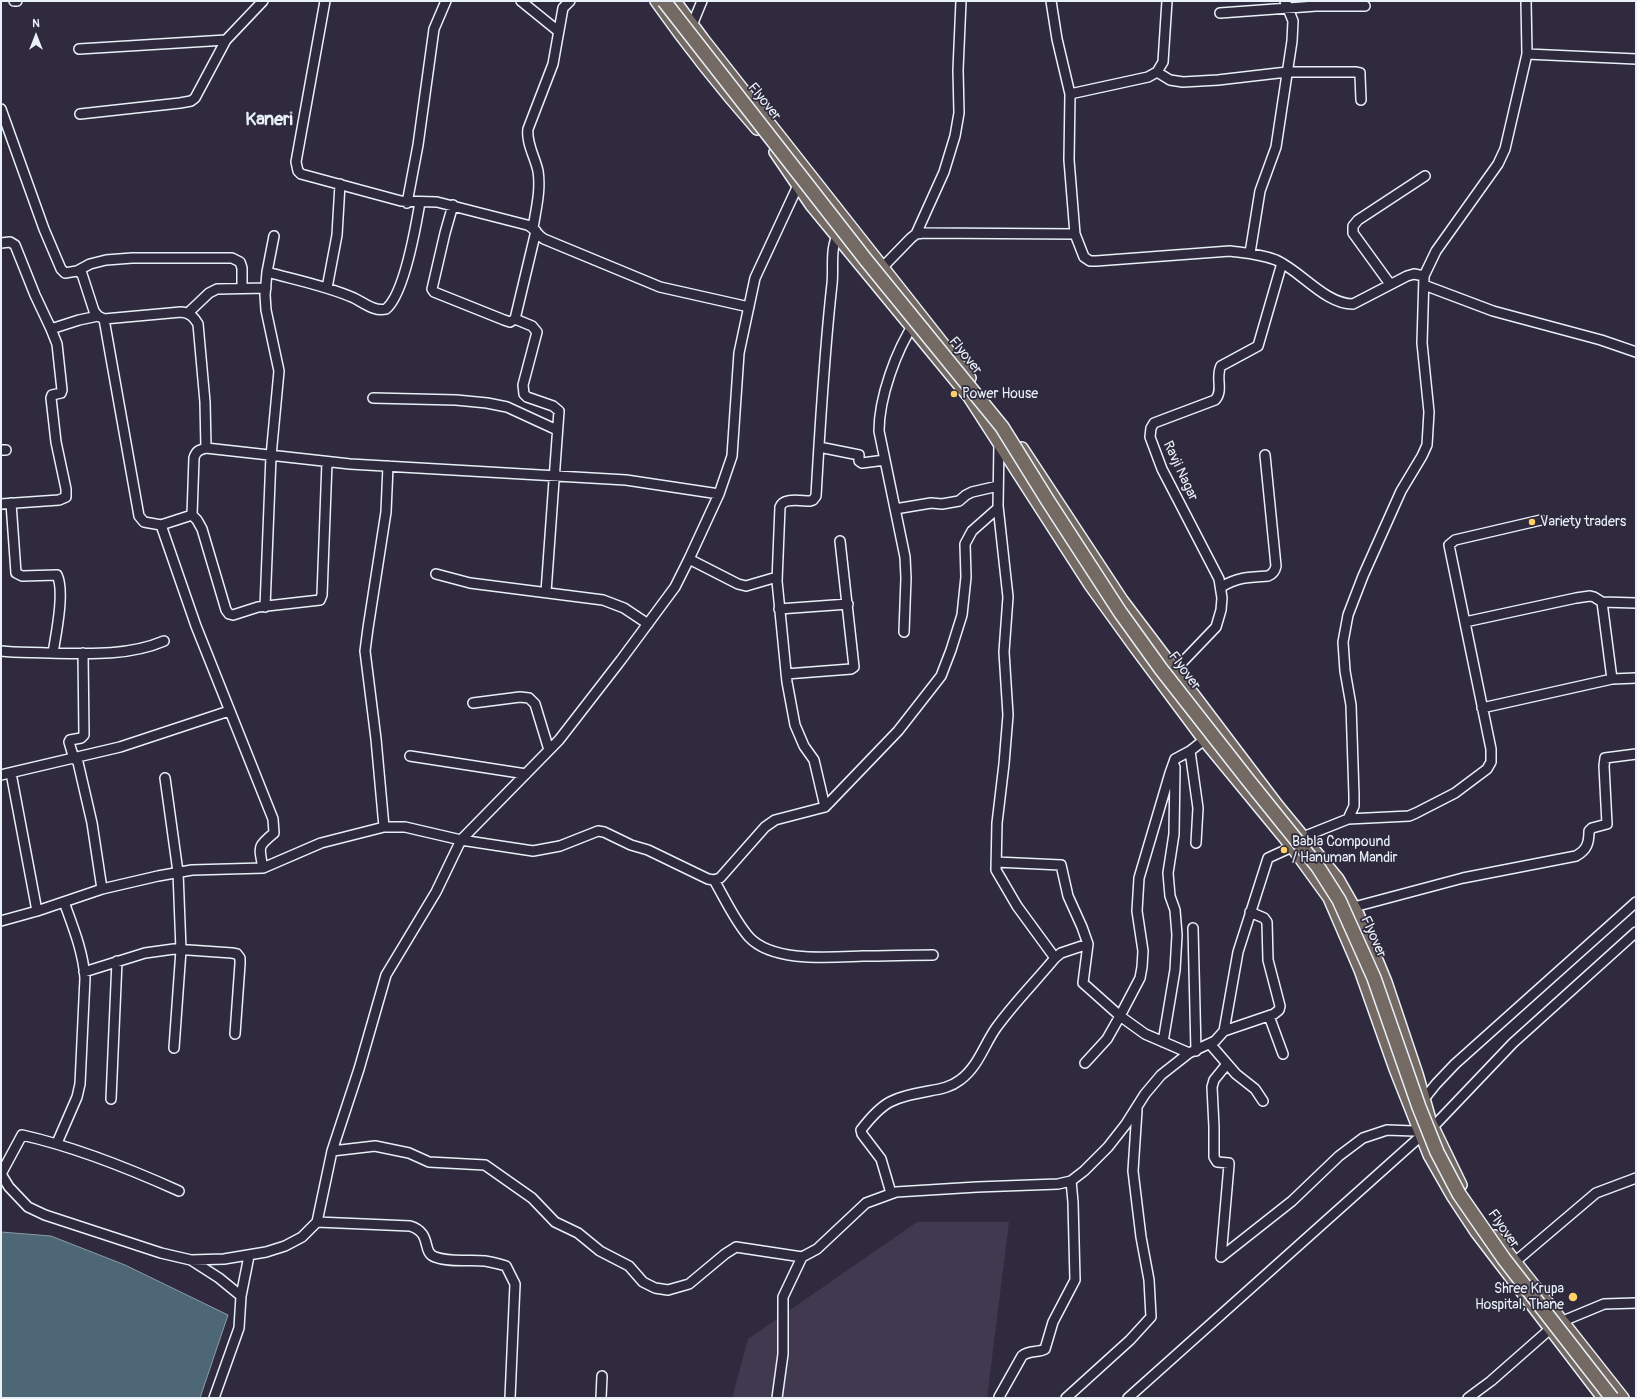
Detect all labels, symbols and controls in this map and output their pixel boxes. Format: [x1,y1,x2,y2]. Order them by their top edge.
north arrow [16,16,56,56]
text: N [32,17,40,30]
street label: Flyover [744,80,784,124]
district label: Kaneri [245,109,293,131]
street label: Flyover [945,334,985,378]
place label: Power House [962,386,1038,402]
marker: Power House [949,389,959,399]
street label: Ravji Nagar [1159,438,1201,504]
place label: Variety traders [1540,514,1626,530]
marker: Variety traders [1527,517,1537,527]
street label: Flyover [1164,649,1204,693]
place label: Babla Compound / Hanuman Mandir [1292,834,1397,866]
marker: Babla Compound / Hanuman Mandir [1279,845,1289,855]
street label: Flyover [1356,914,1390,960]
street label: Flyover [1484,1206,1522,1252]
place label: Shree Krupa Hospital, Thane [1475,1281,1564,1314]
marker: Shree Krupa Hospital, Thane [1567,1291,1579,1303]

